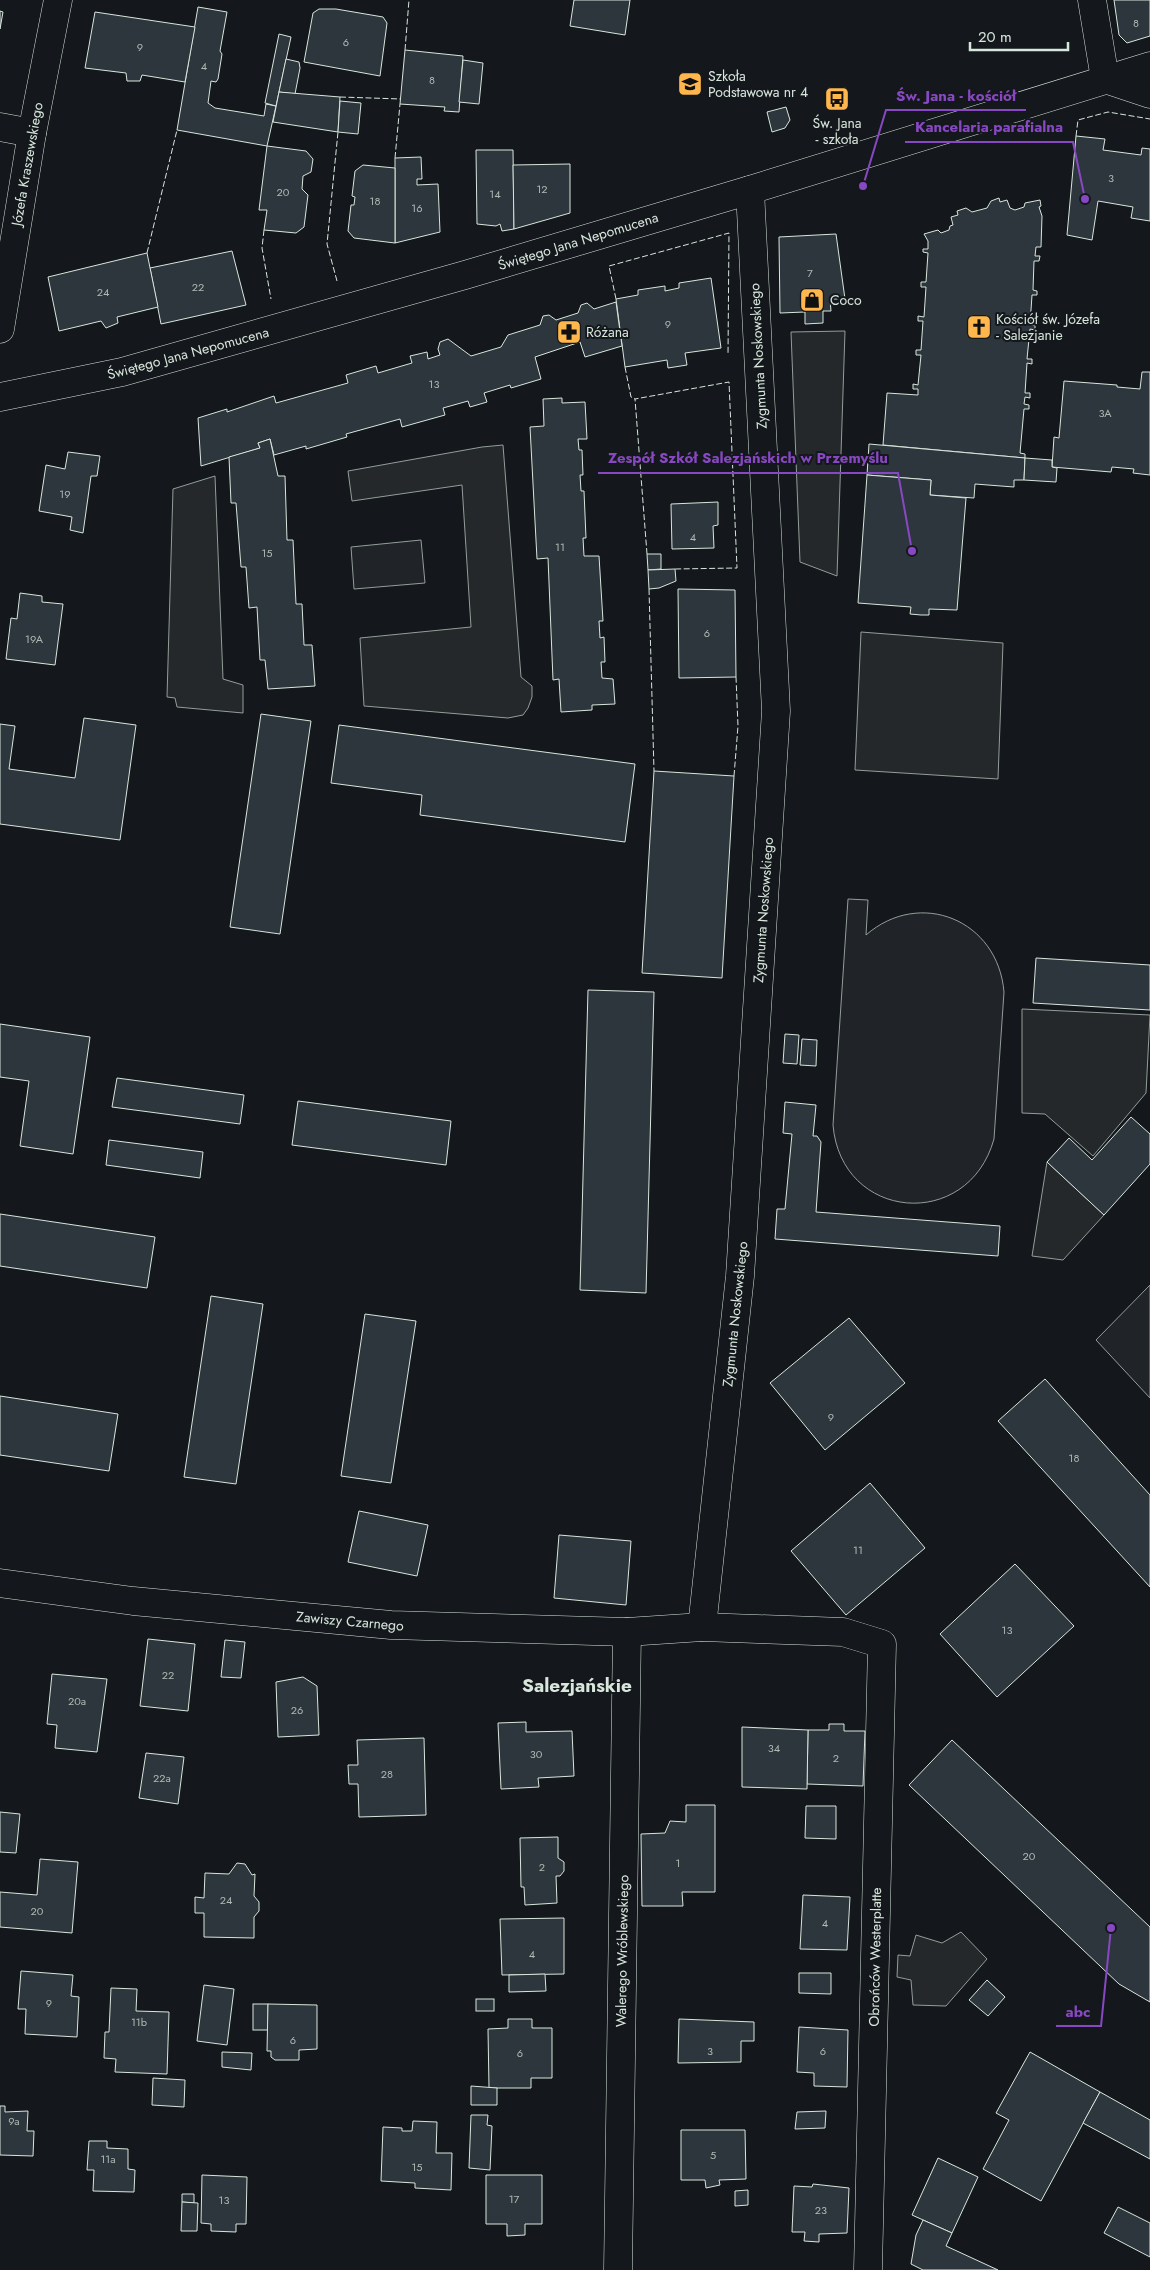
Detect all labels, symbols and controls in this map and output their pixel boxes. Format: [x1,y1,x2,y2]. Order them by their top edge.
house number: 8 [1133,15,1139,31]
scale bar [970,20,1068,52]
text: 20 m [978,26,1012,48]
house number: 6 [343,34,349,50]
house number: 9 [137,39,143,55]
house number: 4 [201,58,208,74]
place label: Szkoła Podstawowa nr 4 [708,66,808,102]
school or university icon: Szkoła Podstawowa nr 4 [677,71,703,97]
house number: 8 [429,72,435,88]
callout: Św. Jana - kościół [886,80,1026,110]
text: Św. Jana - kościół [896,85,1017,107]
bus stop icon: Św. Jana - szkoła [824,86,850,112]
street label: Józefa Kraszewskiego [6,100,48,229]
callout: Kancelaria parafialna [905,112,1073,142]
place label: Św. Jana - szkoła [813,113,861,149]
text: Kancelaria parafialna [915,116,1063,138]
house number: 3 [1108,170,1114,186]
house number: 12 [536,181,548,197]
house number: 20 [277,184,290,200]
house number: 14 [489,186,501,202]
house number: 18 [370,193,380,209]
house number: 16 [411,200,423,216]
street label: Świętego Jana Nepomucena [495,207,661,275]
house number: 7 [807,265,813,281]
house number: 22 [192,279,204,295]
street label: Zygmunta Noskowskiego [744,282,772,429]
house number: 24 [97,284,110,300]
shop icon: Coco [799,287,825,313]
place label: Coco [830,290,862,310]
place label: Kościół św. Józefa - Salezjanie [996,309,1100,345]
church icon: Kościół św. Józefa - Salezjanie [966,314,992,340]
house number: 9 [665,316,671,332]
pharmacy icon: Różana [556,319,582,345]
street label: Świętego Jana Nepomucena [105,322,271,384]
place label: Różana [586,322,629,342]
house number: 13 [429,376,439,392]
house number: 3A [1098,405,1112,421]
callout: Zespół Szkół Salezjańskich w Przemyślu [598,443,898,473]
text: Zespół Szkół Salezjańskich w Przemyślu [608,447,888,469]
house number: 19 [59,486,71,502]
house number: 4 [690,529,697,545]
house number: 11 [555,539,565,555]
house number: 15 [261,545,273,561]
house number: 6 [704,625,710,641]
house number: 19A [25,631,44,647]
street label: Zygmunta Noskowskiego [748,836,778,984]
street label: Zygmunta Noskowskiego [717,1240,753,1388]
house number: 9 [828,1409,834,1425]
house number: 18 [1069,1450,1079,1466]
house number: 11 [853,1542,863,1558]
street label: Zawiszy Czarnego [295,1606,405,1636]
house number: 13 [1002,1622,1012,1638]
house number: 22 [162,1667,174,1683]
district label: Salezjańskie [522,1672,632,1699]
house number: 20a [68,1693,86,1709]
house number: 26 [291,1702,303,1718]
house number: 34 [768,1740,781,1756]
house number: 30 [530,1746,543,1762]
house number: 2 [833,1750,839,1766]
house number: 28 [381,1766,393,1782]
house number: 22a [153,1770,171,1786]
house number: 20 [1023,1848,1036,1864]
house number: 1 [676,1855,680,1871]
house number: 2 [539,1859,545,1875]
street label: Walerego Wróblewskiego [611,1874,633,2027]
street label: Obrońców Westerplatte [864,1887,886,2027]
house number: 24 [220,1892,233,1908]
house number: 20 [31,1903,44,1919]
house number: 4 [822,1915,829,1931]
house number: 4 [529,1946,536,1962]
house number: 9 [46,1995,52,2011]
callout: abc [1056,1996,1101,2026]
text: abc [1066,2001,1090,2023]
house number: 11b [131,2014,147,2030]
house number: 6 [290,2032,296,2048]
house number: 3 [707,2043,713,2059]
house number: 6 [820,2043,826,2059]
house number: 6 [517,2045,523,2061]
house number: 9a [8,2113,20,2129]
house number: 5 [710,2147,716,2163]
house number: 11a [100,2151,116,2167]
house number: 15 [411,2159,423,2175]
house number: 17 [509,2191,520,2207]
house number: 13 [219,2192,229,2208]
house number: 23 [815,2202,827,2218]

